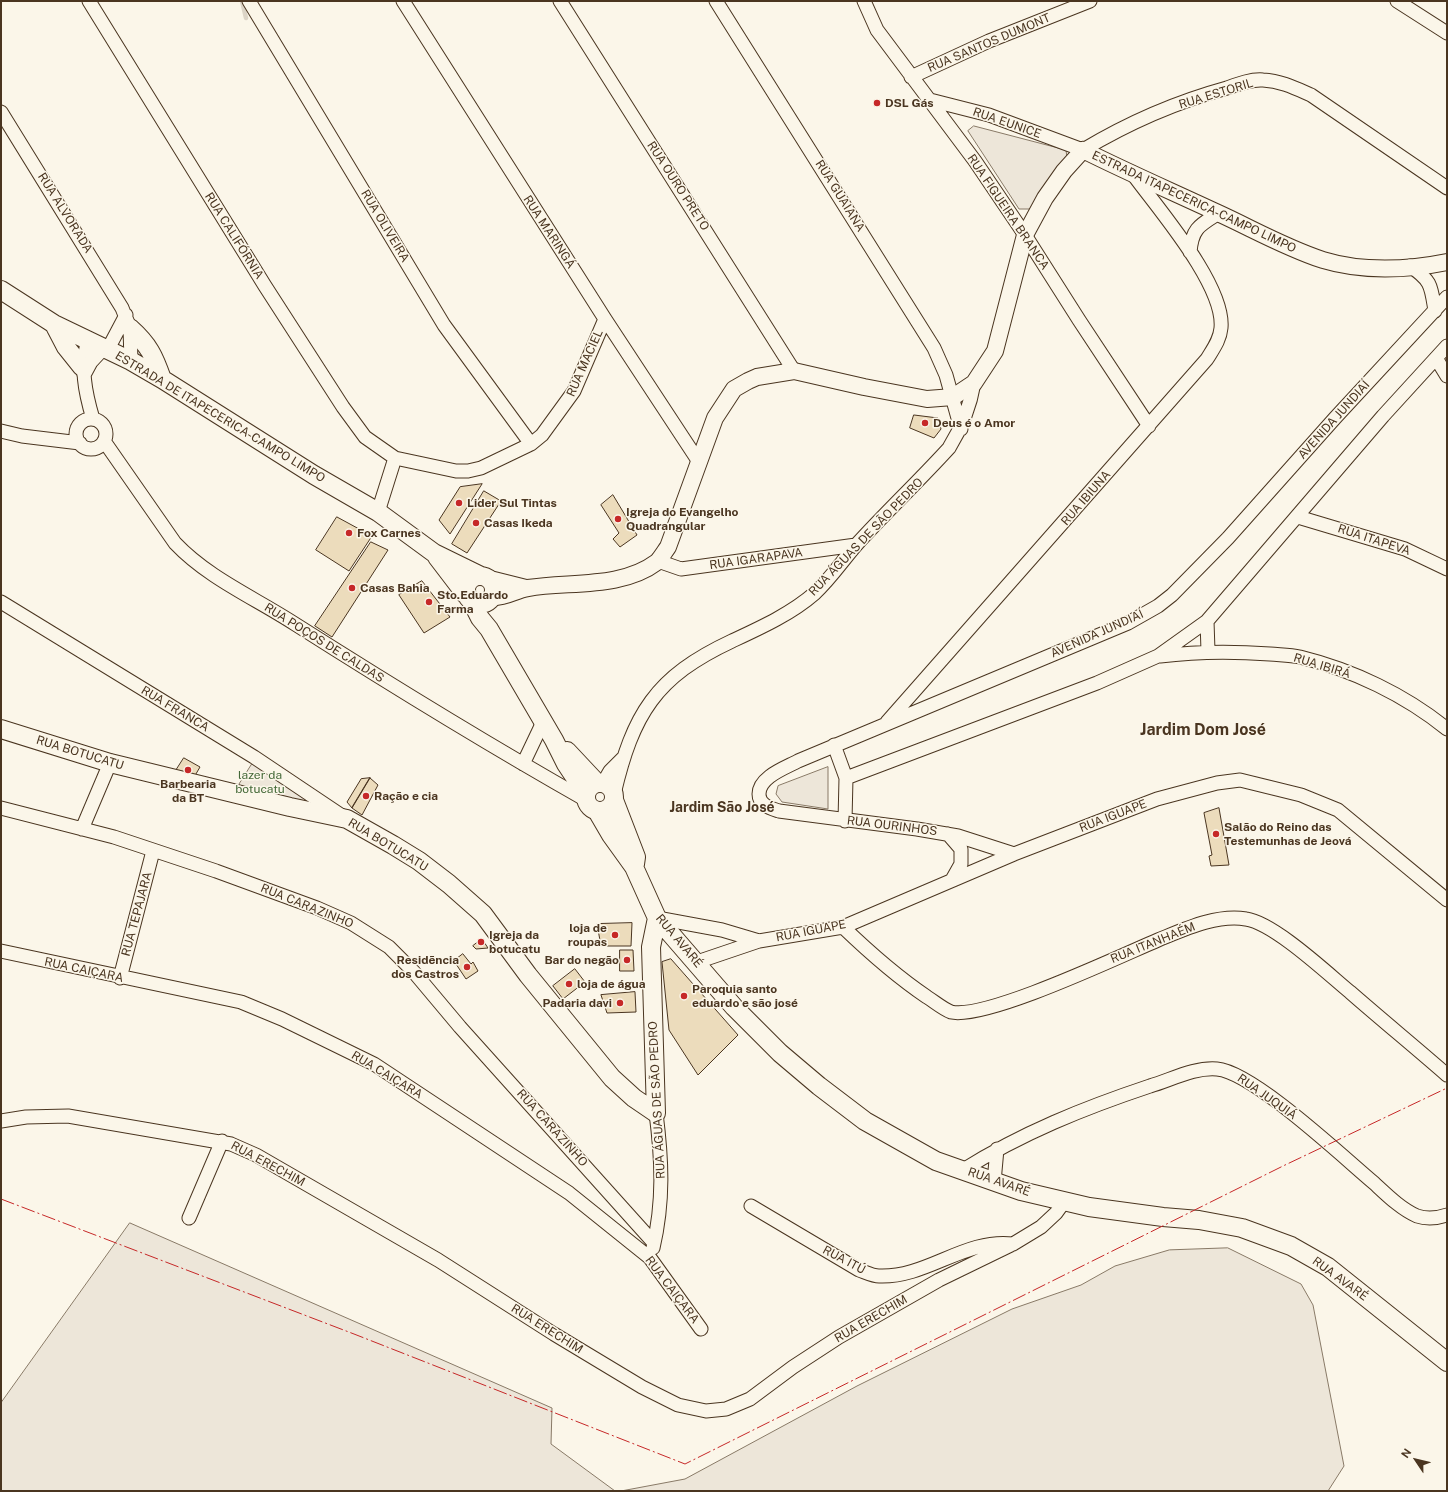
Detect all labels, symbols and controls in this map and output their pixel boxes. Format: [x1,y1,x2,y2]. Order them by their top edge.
street label: RUA SANTOS DUMONT [926,11,1052,75]
street label: RUA ESTORIL [1177,76,1255,112]
place label: DSL Gás [885,96,934,110]
marker: DSL Gás [872,98,882,108]
street label: RUA EUNICE [971,105,1043,141]
street label: RUA OURO PRETO [644,139,712,233]
street label: ESTRADA ITAPECERICA-CAMPO LIMPO [1090,148,1298,256]
street label: RUA FIGUEIRA BRANCA [964,152,1052,272]
street label: RUA GUAIANA [812,157,868,235]
street label: RUA ALVORADA [35,170,95,256]
street label: RUA OLIVEIRA [358,187,412,265]
street label: RUA CALIFÓRNIA [202,190,266,282]
street label: RUA MARINGÁ [520,193,578,271]
street label: RUA MACIEL [564,327,606,399]
street label: ESTRADA DE ITAPECERICA-CAMPO LIMPO [112,348,328,486]
street label: AVENIDA JUNDIAÍ [1295,378,1373,462]
place label: Deus é o Amor [933,416,1015,430]
marker: Deus é o Amor [920,418,930,428]
street label: RUA IBIUNA [1058,468,1114,528]
street label: RUA ÁGUAS DE SÃO PEDRO [806,475,926,599]
place label: Lider Sul Tintas [467,496,557,510]
marker: Lider Sul Tintas [454,498,464,508]
place label: Igreja do Evangelho Quadrangular [626,505,738,533]
marker: Igreja do Evangelho Quadrangular [613,514,623,524]
place label: Casas Ikeda [484,516,553,530]
marker: Casas Ikeda [471,518,481,528]
street label: RUA ITAPEVA [1336,521,1412,559]
place label: Fox Carnes [357,526,421,540]
marker: Fox Carnes [344,528,354,538]
street label: RUA IGARAPAVA [708,545,804,573]
place label: Casas Bahia [360,581,429,595]
marker: Casas Bahia [347,583,357,593]
place label: Sto.Eduardo Farma [437,588,508,616]
marker: Sto.Eduardo Farma [424,597,434,607]
street label: RUA POÇOS DE CALDAS [262,600,386,686]
street label: AVENIDA JUNDIAÍ [1048,607,1146,661]
street label: RUA IBIRÁ [1292,651,1352,681]
street label: RUA FRANCA [138,683,212,735]
district label: Jardim Dom José [1140,720,1266,740]
street label: RUA BOTUCATU [34,733,126,773]
marker: Barbearia da BT [183,765,193,775]
park label: lazer da botucatu [235,768,285,796]
place label: Barbearia da BT [160,777,216,805]
place label: Ração e cia [374,789,438,803]
marker: Ração e cia [361,791,371,801]
street label: RUA IGUAPE [1077,797,1149,835]
district label: Jardim São José [669,800,775,816]
street label: RUA OURINHOS [846,813,938,839]
street label: RUA BOTUCATU [345,815,431,875]
place label: Salão do Reino das Testemunhas de Jeová [1224,820,1351,848]
marker: Salão do Reino das Testemunhas de Jeová [1211,829,1221,839]
street label: RUA TEPAJARA [119,870,155,958]
street label: RUA CARAZINHO [259,881,355,931]
street label: RUA AVARÉ [653,911,705,971]
street label: RUA IGUAPE [775,917,847,945]
street label: RUA ITANHAÉM [1108,919,1198,967]
place label: loja de roupas [568,921,607,949]
place label: Igreja da botucatu [489,928,540,956]
marker: loja de roupas [610,930,620,940]
marker: Igreja da botucatu [476,937,486,947]
place label: Residẽncia dos Castros [391,953,459,981]
place label: Bar do negão [544,953,619,967]
street label: RUA CAIÇARA [43,955,125,985]
marker: Bar do negão [622,955,632,965]
marker: Residẽncia dos Castros [462,962,472,972]
place label: loja de água [577,977,646,991]
marker: loja de água [564,979,574,989]
place label: Paroquia santo eduardo e são josé [692,982,798,1010]
marker: Paroquia santo eduardo e são josé [679,991,689,1001]
place label: Padaria davi [542,996,612,1010]
marker: Padaria davi [615,998,625,1008]
street label: RUA ÁGUAS DE SÃO PEDRO [646,1021,668,1179]
street label: RUA CAIÇARA [349,1048,425,1102]
street label: RUA JUQUIÁ [1234,1071,1300,1123]
street label: RUA CARAZINHO [514,1086,590,1170]
street label: RUA ERECHIM [228,1138,308,1190]
street label: RUA AVARÉ [966,1165,1032,1199]
street label: RUA ITÚ [820,1243,868,1277]
street label: RUA CAIÇARA [642,1253,702,1327]
street label: RUA AVARÉ [1309,1254,1371,1304]
street label: RUA ERECHIM [832,1292,910,1346]
street label: RUA ERECHIM [508,1301,586,1357]
north arrow [1396,1440,1436,1480]
text: N [1399,1446,1414,1460]

